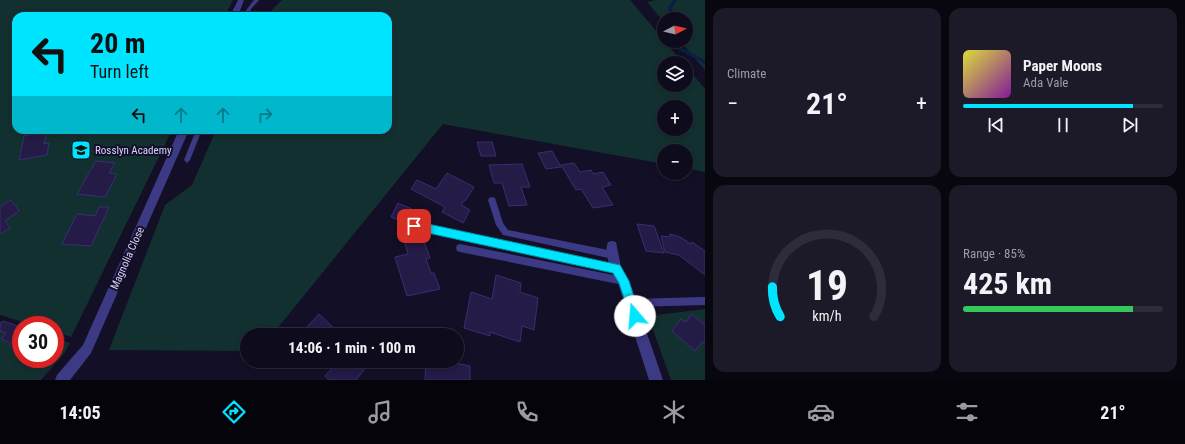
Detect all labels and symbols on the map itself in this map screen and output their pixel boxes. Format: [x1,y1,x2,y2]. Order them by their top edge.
north arrow [657,12,693,48]
school or university icon: Rosslyn Academy [70,139,92,161]
place label: Rosslyn Academy [95,144,172,157]
pin [397,209,431,243]
street label: Magnolia Close [108,225,147,292]
position arrow [614,295,656,337]
speed limit sign: 30 [12,316,64,368]

